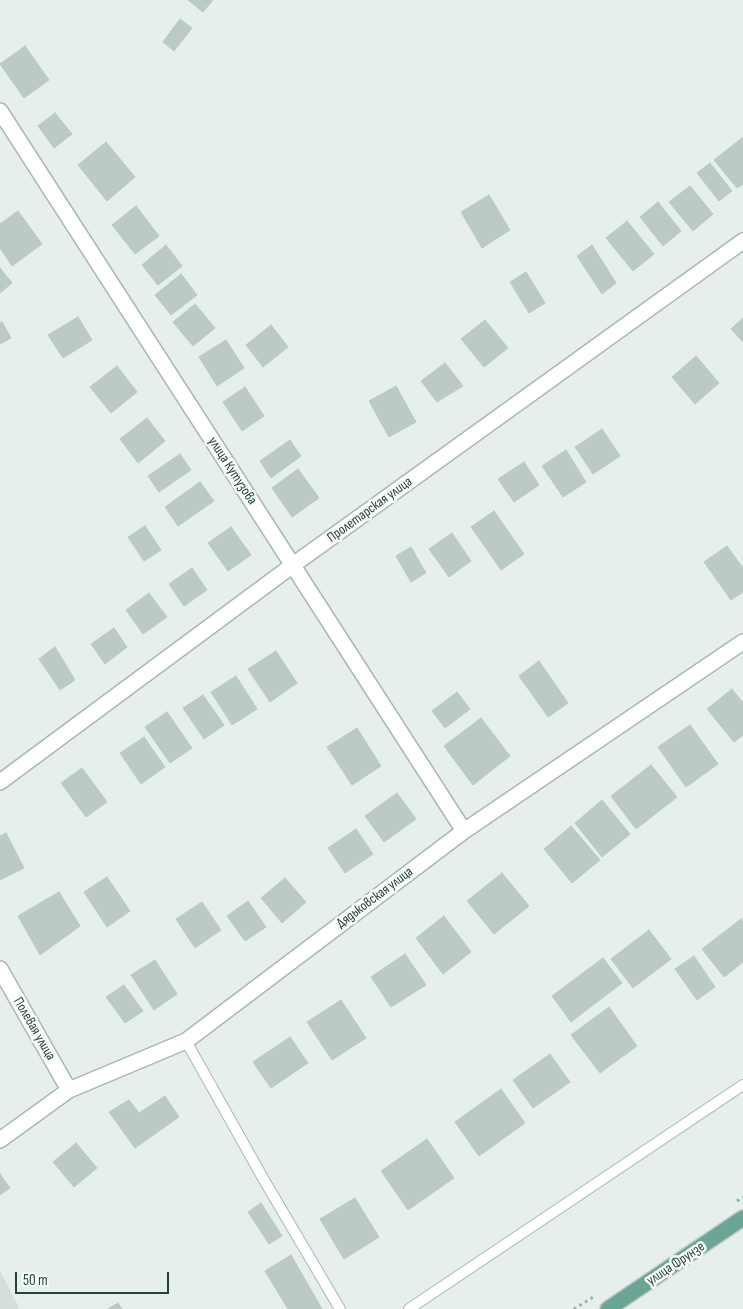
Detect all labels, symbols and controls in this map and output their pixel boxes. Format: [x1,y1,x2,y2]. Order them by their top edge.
street label: улица Кутузова [204,434,260,508]
street label: Пролетарская улица [324,474,416,546]
street label: Дядьковская улица [333,864,417,932]
street label: Полевая улица [9,995,59,1063]
street label: улица Фрунзе [644,1239,708,1289]
scale bar [18,1262,171,1294]
text: 50 m [23,1271,48,1290]

